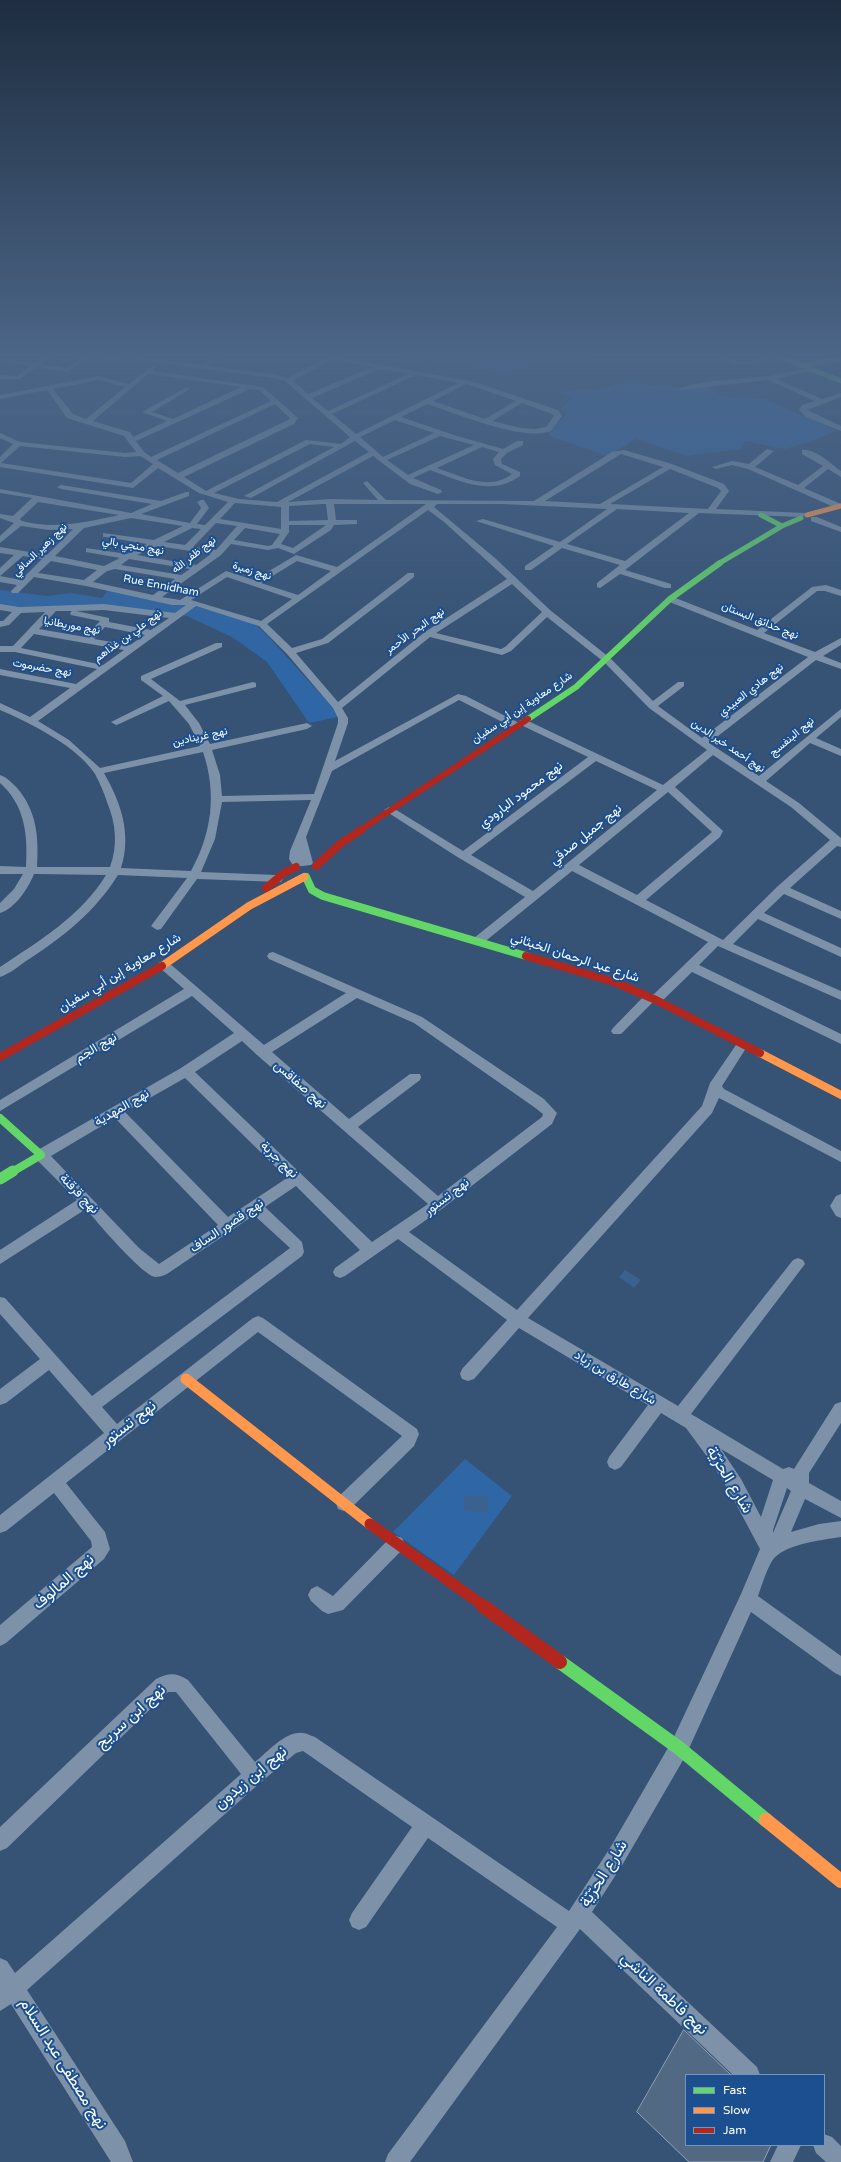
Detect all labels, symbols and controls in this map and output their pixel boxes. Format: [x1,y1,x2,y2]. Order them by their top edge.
street label: نهج زهير السافي [10,521,70,579]
street label: نهج منجي بالي [101,534,165,558]
street label: نهج ظفر الله [169,534,219,576]
street label: نهج زمبرة [231,559,273,583]
street label: Rue Ennidham [122,572,200,600]
street label: نهج حدائق البستان [720,600,800,642]
street label: نهج البحر الأحمر [383,605,447,657]
street label: نهج علي بن غذاهم [91,607,165,665]
street label: نهج موريطانيا [43,615,101,637]
street label: نهج حضرموت [11,656,73,680]
street label: نهج هادي العبيدي [716,661,786,719]
street label: شارع معاوية إبن أبي سفيان [469,669,575,747]
street label: نهج البنفسج [767,714,817,760]
street label: نهج أحمد خير الدين [689,716,767,776]
street label: نهج غرينادين [171,725,229,749]
street label: نهج محمود البارودي [476,758,566,832]
street label: نهج جميل صدقي [547,801,625,869]
street label: شارع معاوية إبن أبي سفيان [56,930,184,1016]
street label: شارع عبد الرحمان الخبثاني [509,930,641,986]
street label: نهج الجم [72,1029,120,1067]
street label: نهج صفاقس [270,1058,330,1112]
street label: نهج المهدية [92,1086,152,1130]
street label: نهج جربة [257,1138,301,1182]
street label: نهج قرقنة [56,1171,102,1217]
street label: نهج تستور [421,1175,473,1219]
street label: نهج قصور الساف [187,1196,267,1256]
street label: شارع طارق بن زياد [571,1347,659,1409]
street label: نهج تستور [98,1397,160,1451]
street label: شارع الحرّيّة [701,1443,757,1517]
street label: نهج المالوف [29,1550,99,1614]
street label: نهج ابن سريج [92,1681,170,1753]
street label: نهج ابن زيدون [211,1742,291,1814]
street label: شارع الحرّيّة [576,1837,632,1911]
street label: نهج فاطمة الناشي [616,1949,712,2039]
street label: نهج مصطفى عبد السلام [15,1995,111,2133]
legend [685,2074,825,2146]
text: Fast [723,2083,746,2097]
text: Slow [723,2103,750,2117]
text: Jam [723,2123,746,2137]

